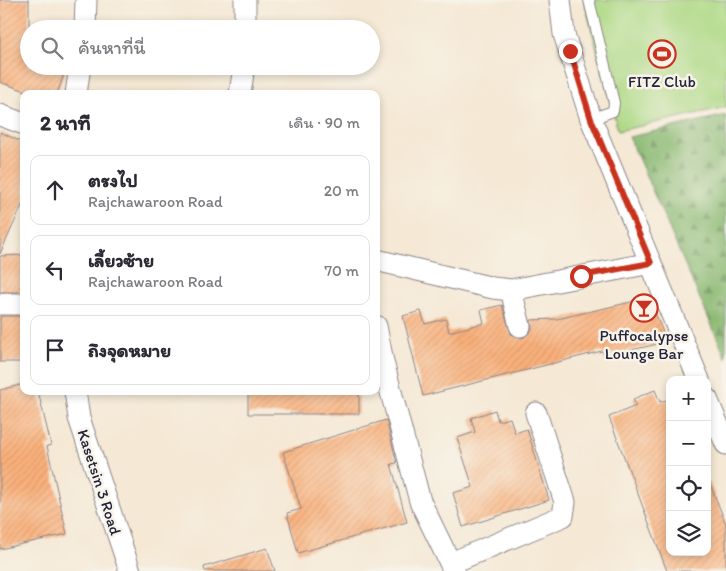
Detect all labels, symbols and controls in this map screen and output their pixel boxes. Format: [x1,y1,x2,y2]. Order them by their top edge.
search box [20,20,380,75]
icon: search [38,34,66,62]
text: ค้นหาที่นี่ [78,36,146,59]
sports icon: FITZ Club [647,39,677,69]
route end [559,40,582,63]
place label: FITZ Club [628,72,696,91]
text: 2 นาที [40,110,91,135]
text: เดิน · 90 m [288,113,360,132]
text: ตรงไป [88,169,138,192]
icon: ahead [41,176,69,204]
text: 20 m [324,181,359,200]
text: Rajchawaroon Road [88,192,223,211]
text: เลี้ยวซ้าย [88,249,154,272]
icon: left [41,256,69,284]
text: 70 m [324,261,359,280]
route start [570,265,593,288]
text: Rajchawaroon Road [88,272,223,291]
bar icon: Puffocalypse Lounge Bar [629,293,659,323]
place label: Puffocalypse Lounge Bar [600,326,688,363]
icon: arrive [41,336,69,364]
text: ถึงจุดหมาย [88,339,171,362]
map controls [666,376,711,556]
button: + [666,376,711,421]
button: − [666,421,711,466]
street label: Kasetsin 3 Road [74,427,126,538]
button: locate [666,466,711,511]
button: layers [666,511,711,556]

